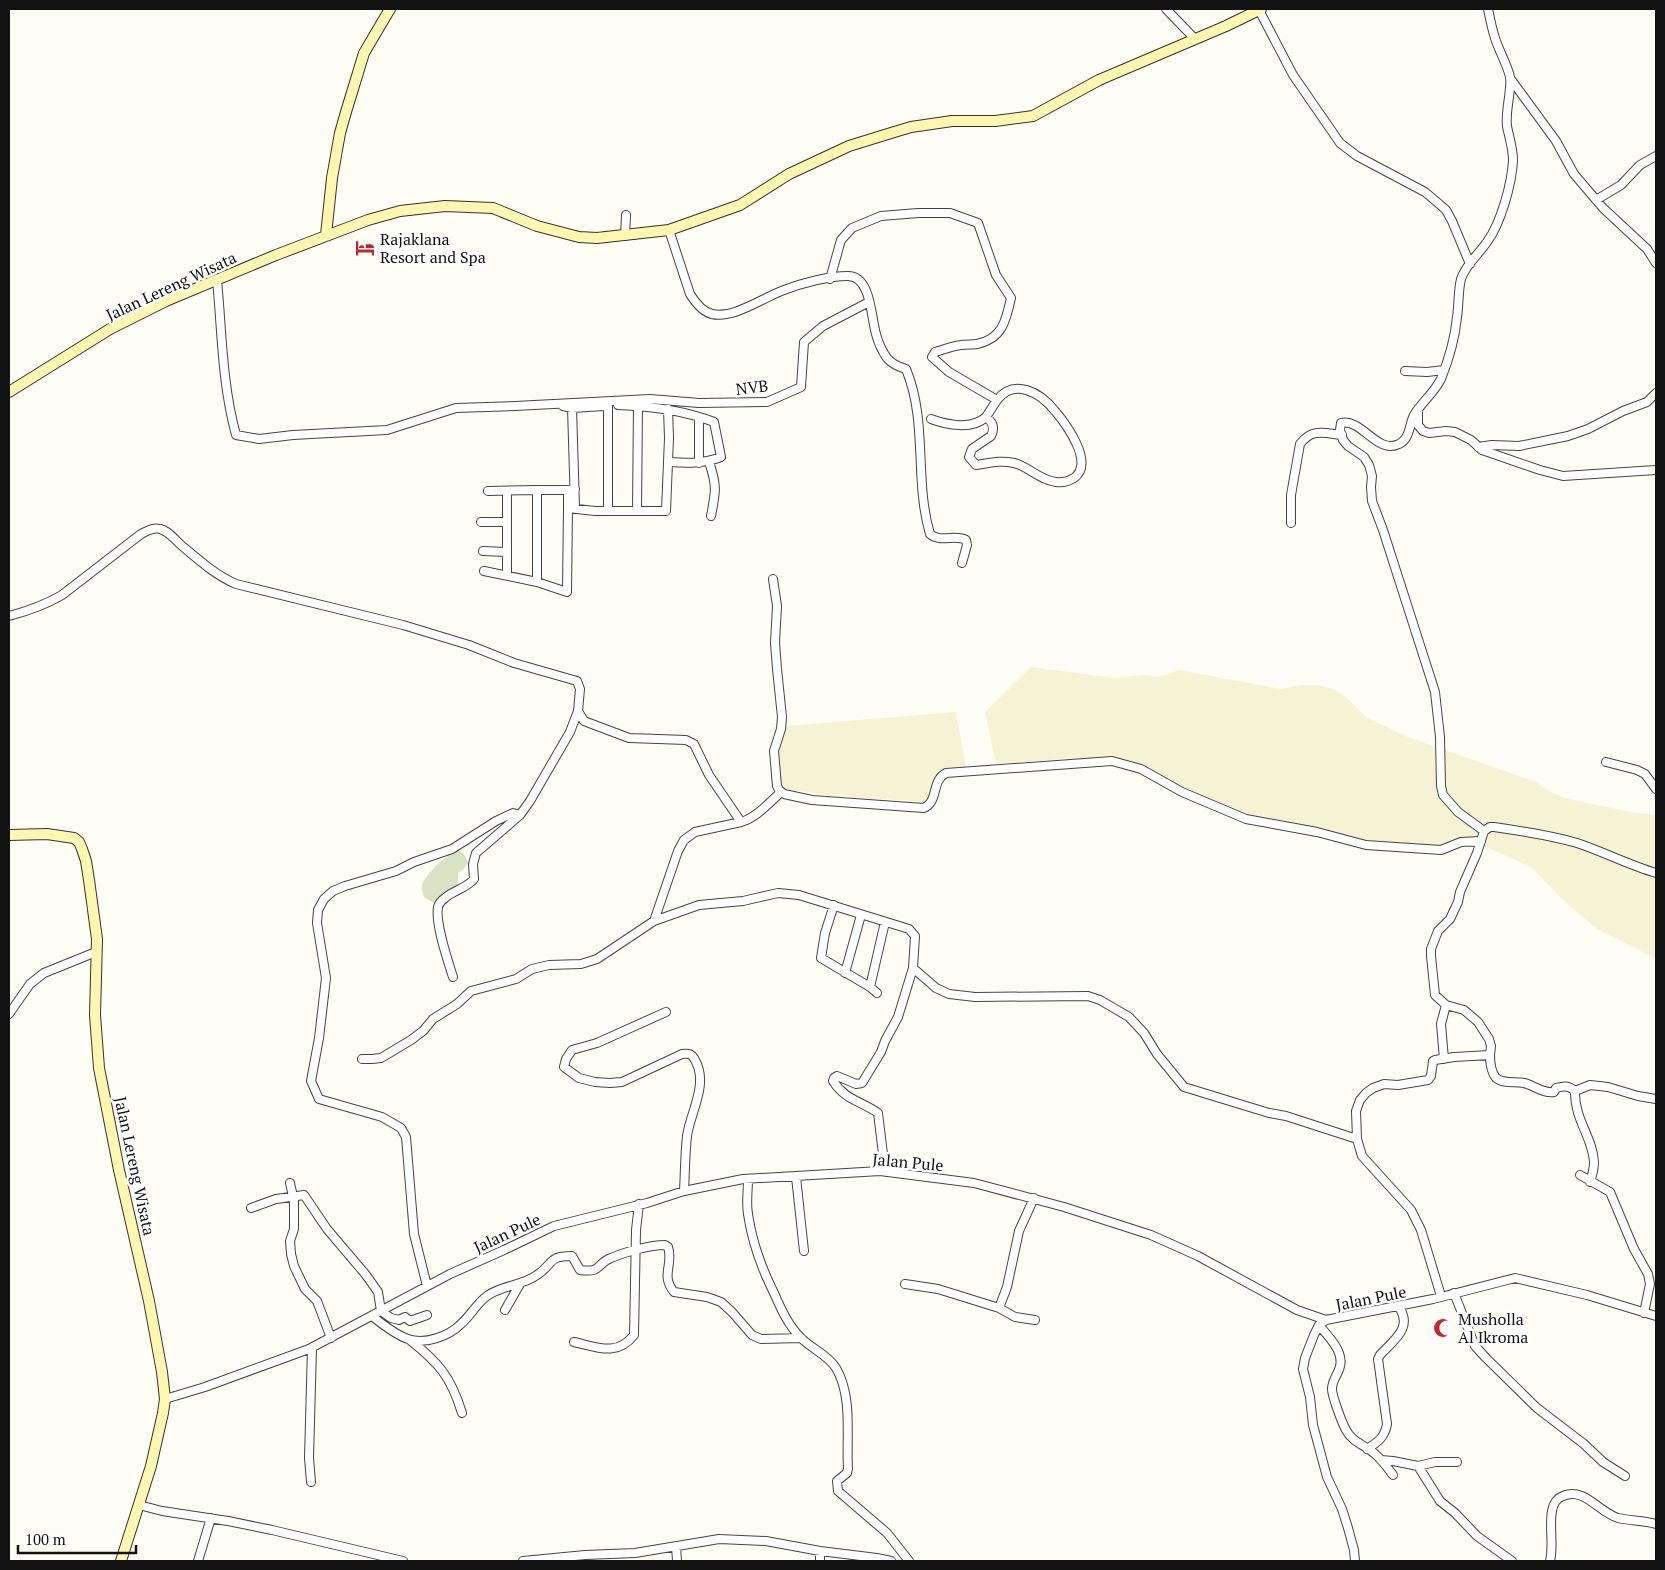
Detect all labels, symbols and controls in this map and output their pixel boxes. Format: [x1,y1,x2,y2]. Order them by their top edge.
place label: Rajaklana Resort and Spa [380,228,486,268]
hotel icon: Rajaklana Resort and Spa [354,237,376,259]
street label: Jalan Lereng Wisata [102,246,240,326]
street label: NVB [735,374,769,400]
street label: Jalan Lereng Wisata [110,1095,160,1237]
street label: Jalan Pule [871,1148,945,1176]
street label: Jalan Pule [470,1208,544,1258]
street label: Jalan Pule [1334,1280,1408,1316]
place label: Musholla Al Ikroma [1458,1308,1528,1348]
mosque icon: Musholla Al Ikroma [1432,1317,1454,1339]
scale bar [18,1522,135,1554]
text: 100 m [25,1529,66,1549]

